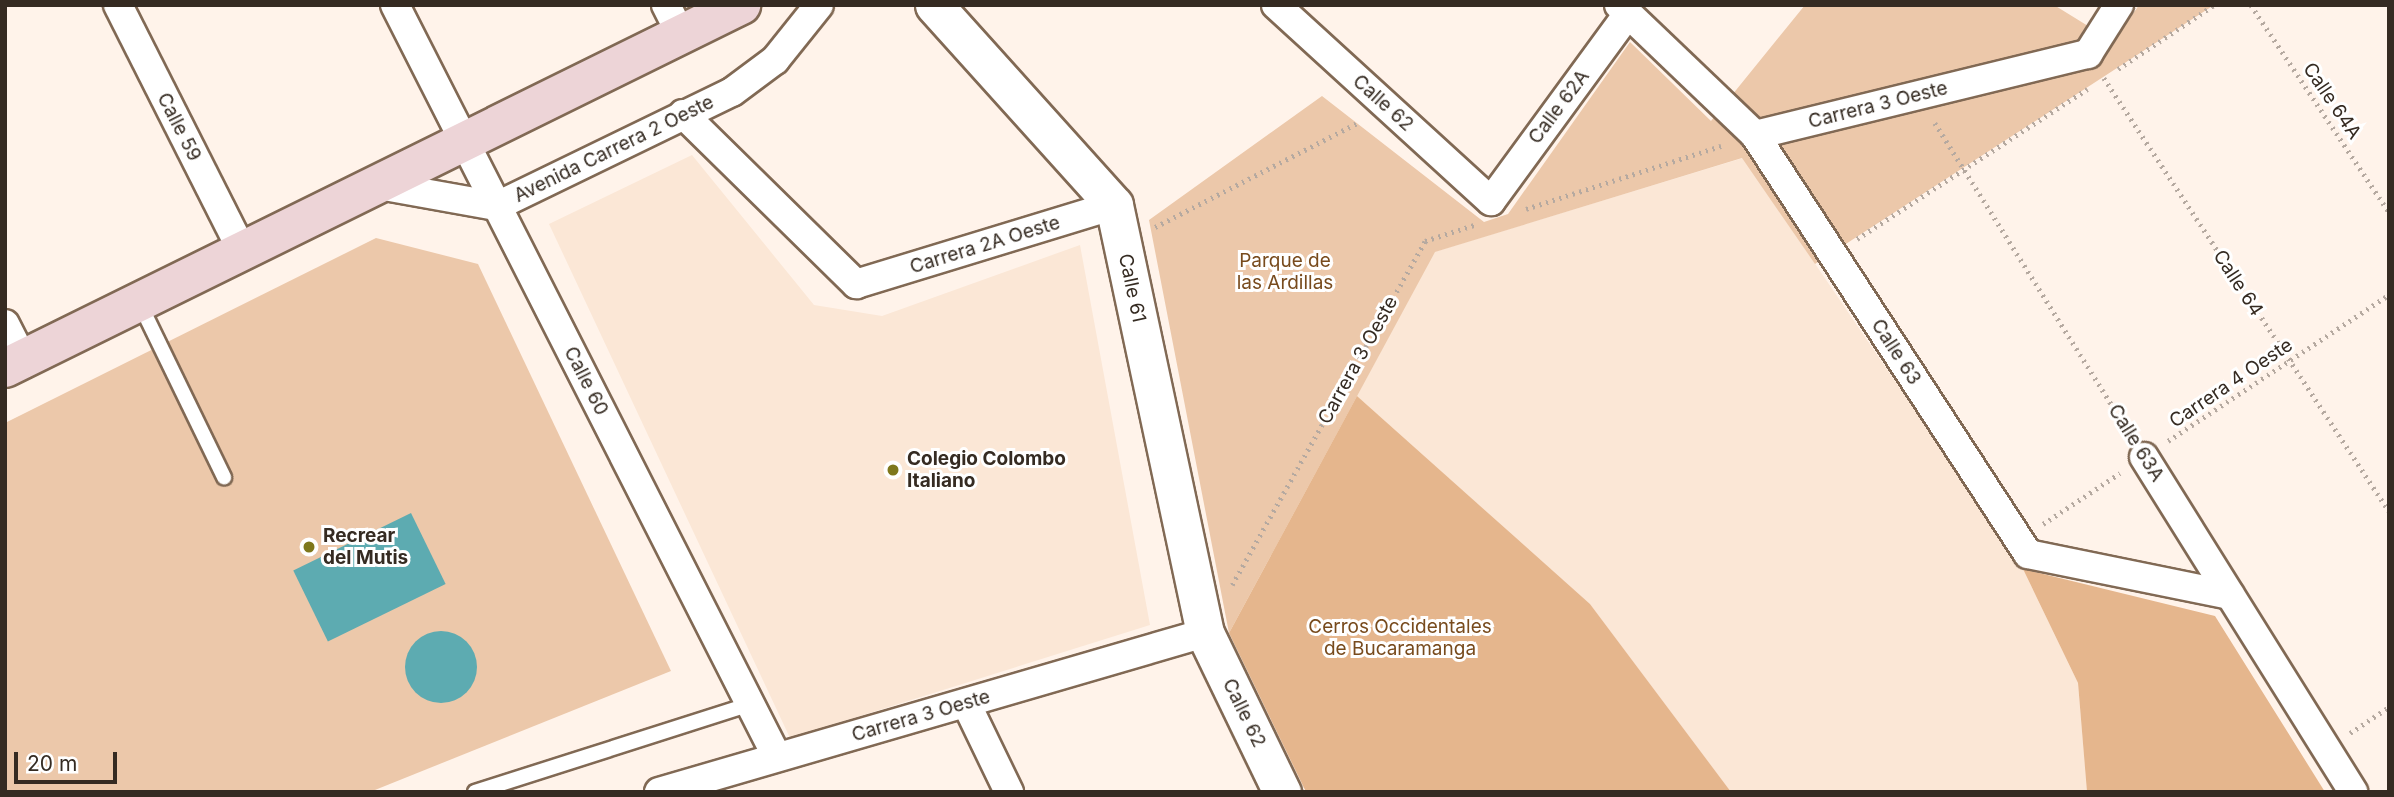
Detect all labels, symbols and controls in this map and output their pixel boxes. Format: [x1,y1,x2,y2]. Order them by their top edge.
street label: Calle 64A [2298,58,2366,144]
street label: Calle 62A [1524,66,1594,148]
street label: Calle 62 [1348,70,1418,136]
street label: Carrera 3 Oeste [1806,77,1950,133]
street label: Calle 59 [152,89,206,165]
street label: Avenida Carrera 2 Oeste [510,91,718,207]
street label: Carrera 2A Oeste [907,211,1063,279]
street label: Calle 64 [2208,246,2268,320]
park label: Parque de las Ardillas [1237,250,1333,294]
street label: Calle 61 [1114,252,1150,324]
street label: Carrera 3 Oeste [1313,292,1403,428]
street label: Calle 63 [1866,315,1926,389]
street label: Carrera 4 Oeste [2165,333,2297,433]
street label: Calle 60 [559,343,613,419]
street label: Calle 63A [2103,400,2169,486]
place label: Colegio Colombo Italiano [907,448,1066,492]
marker: Colegio Colombo Italiano [885,462,901,478]
place label: Recrear del Mutis [323,525,408,569]
marker: Recrear del Mutis [301,539,317,555]
park label: Cerros Occidentales de Bucaramanga [1308,616,1492,660]
street label: Calle 62 [1218,675,1270,751]
street label: Carrera 3 Oeste [849,685,993,747]
scale bar [18,738,121,782]
text: 20 m [27,751,77,776]

